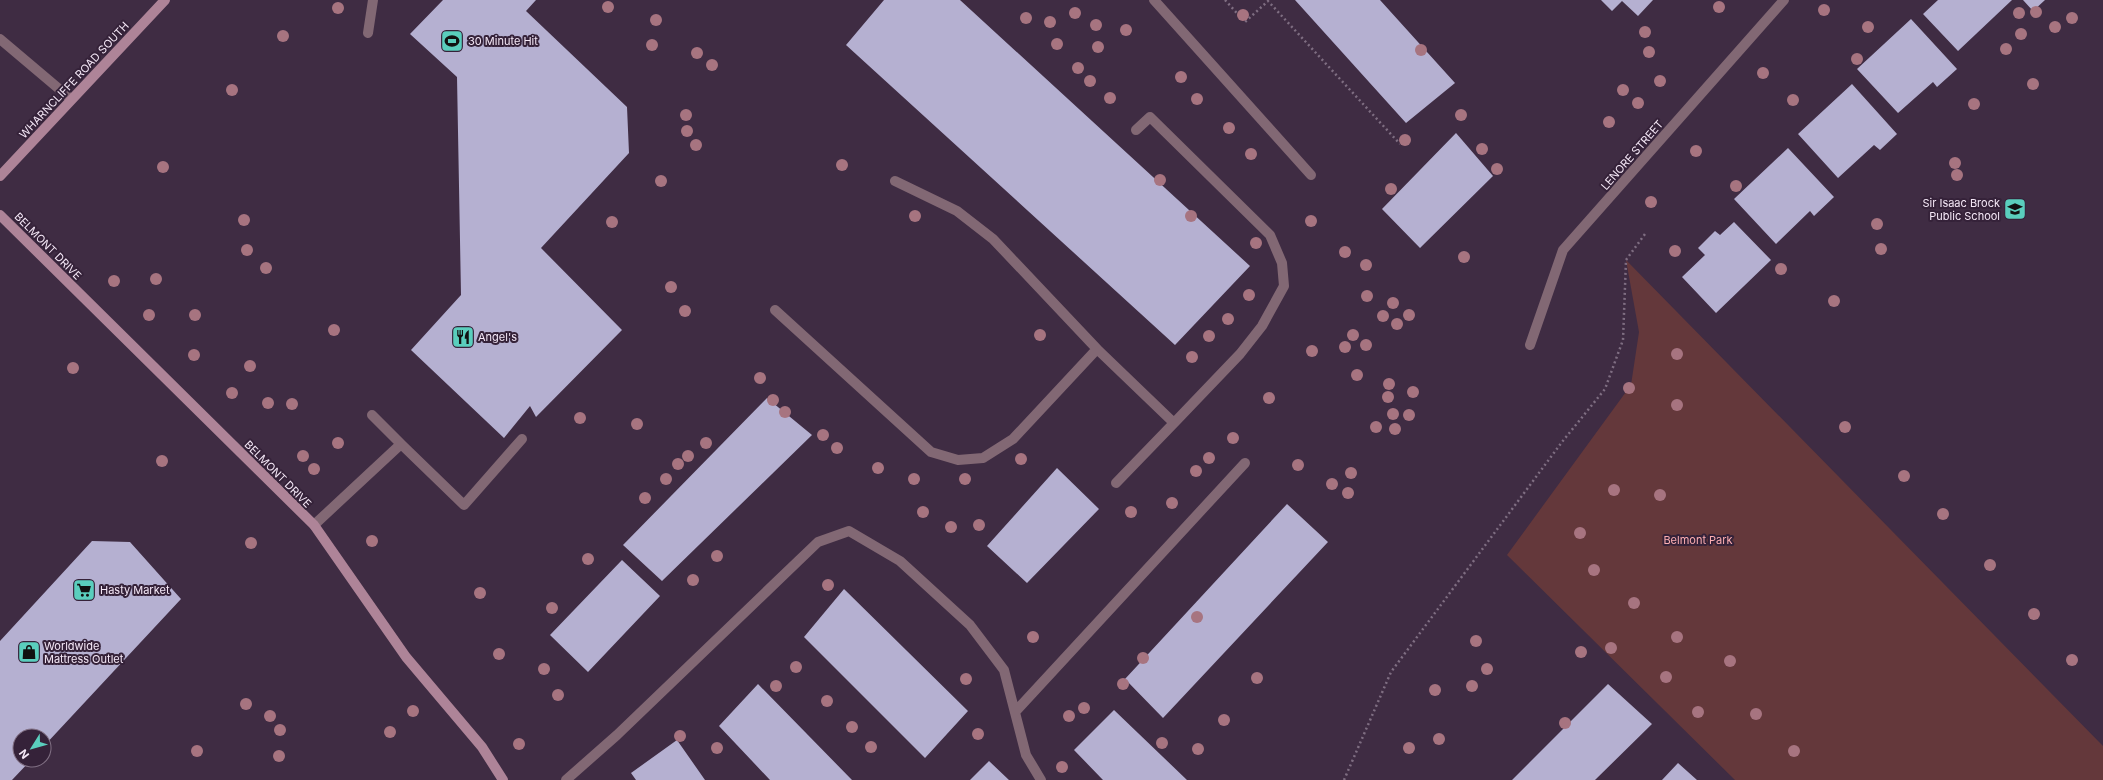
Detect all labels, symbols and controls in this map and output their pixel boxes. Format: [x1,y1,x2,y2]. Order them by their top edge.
street label: WHARNCLIFFE ROAD SOUTH [16,19,132,141]
sports icon: 30 Minute Hit [439,28,465,54]
place label: 30 Minute Hit [468,34,538,48]
street label: LENORE STREET [1598,117,1666,193]
place label: Sir Isaac Brock Public School [1922,196,2000,223]
school or university icon: Sir Isaac Brock Public School [2002,196,2028,222]
street label: BELMONT DRIVE [12,210,84,282]
restaurant icon: Angel's [450,324,476,350]
place label: Angel's [478,330,517,344]
street label: BELMONT DRIVE [242,438,314,510]
park label: Belmont Park [1663,533,1733,547]
supermarket icon: Hasty Market [71,577,97,603]
place label: Hasty Market [100,583,170,597]
shop icon: Worldwide Mattress Outlet [16,639,42,665]
place label: Worldwide Mattress Outlet [44,639,124,666]
north arrow [12,728,52,768]
text: N [16,746,32,762]

